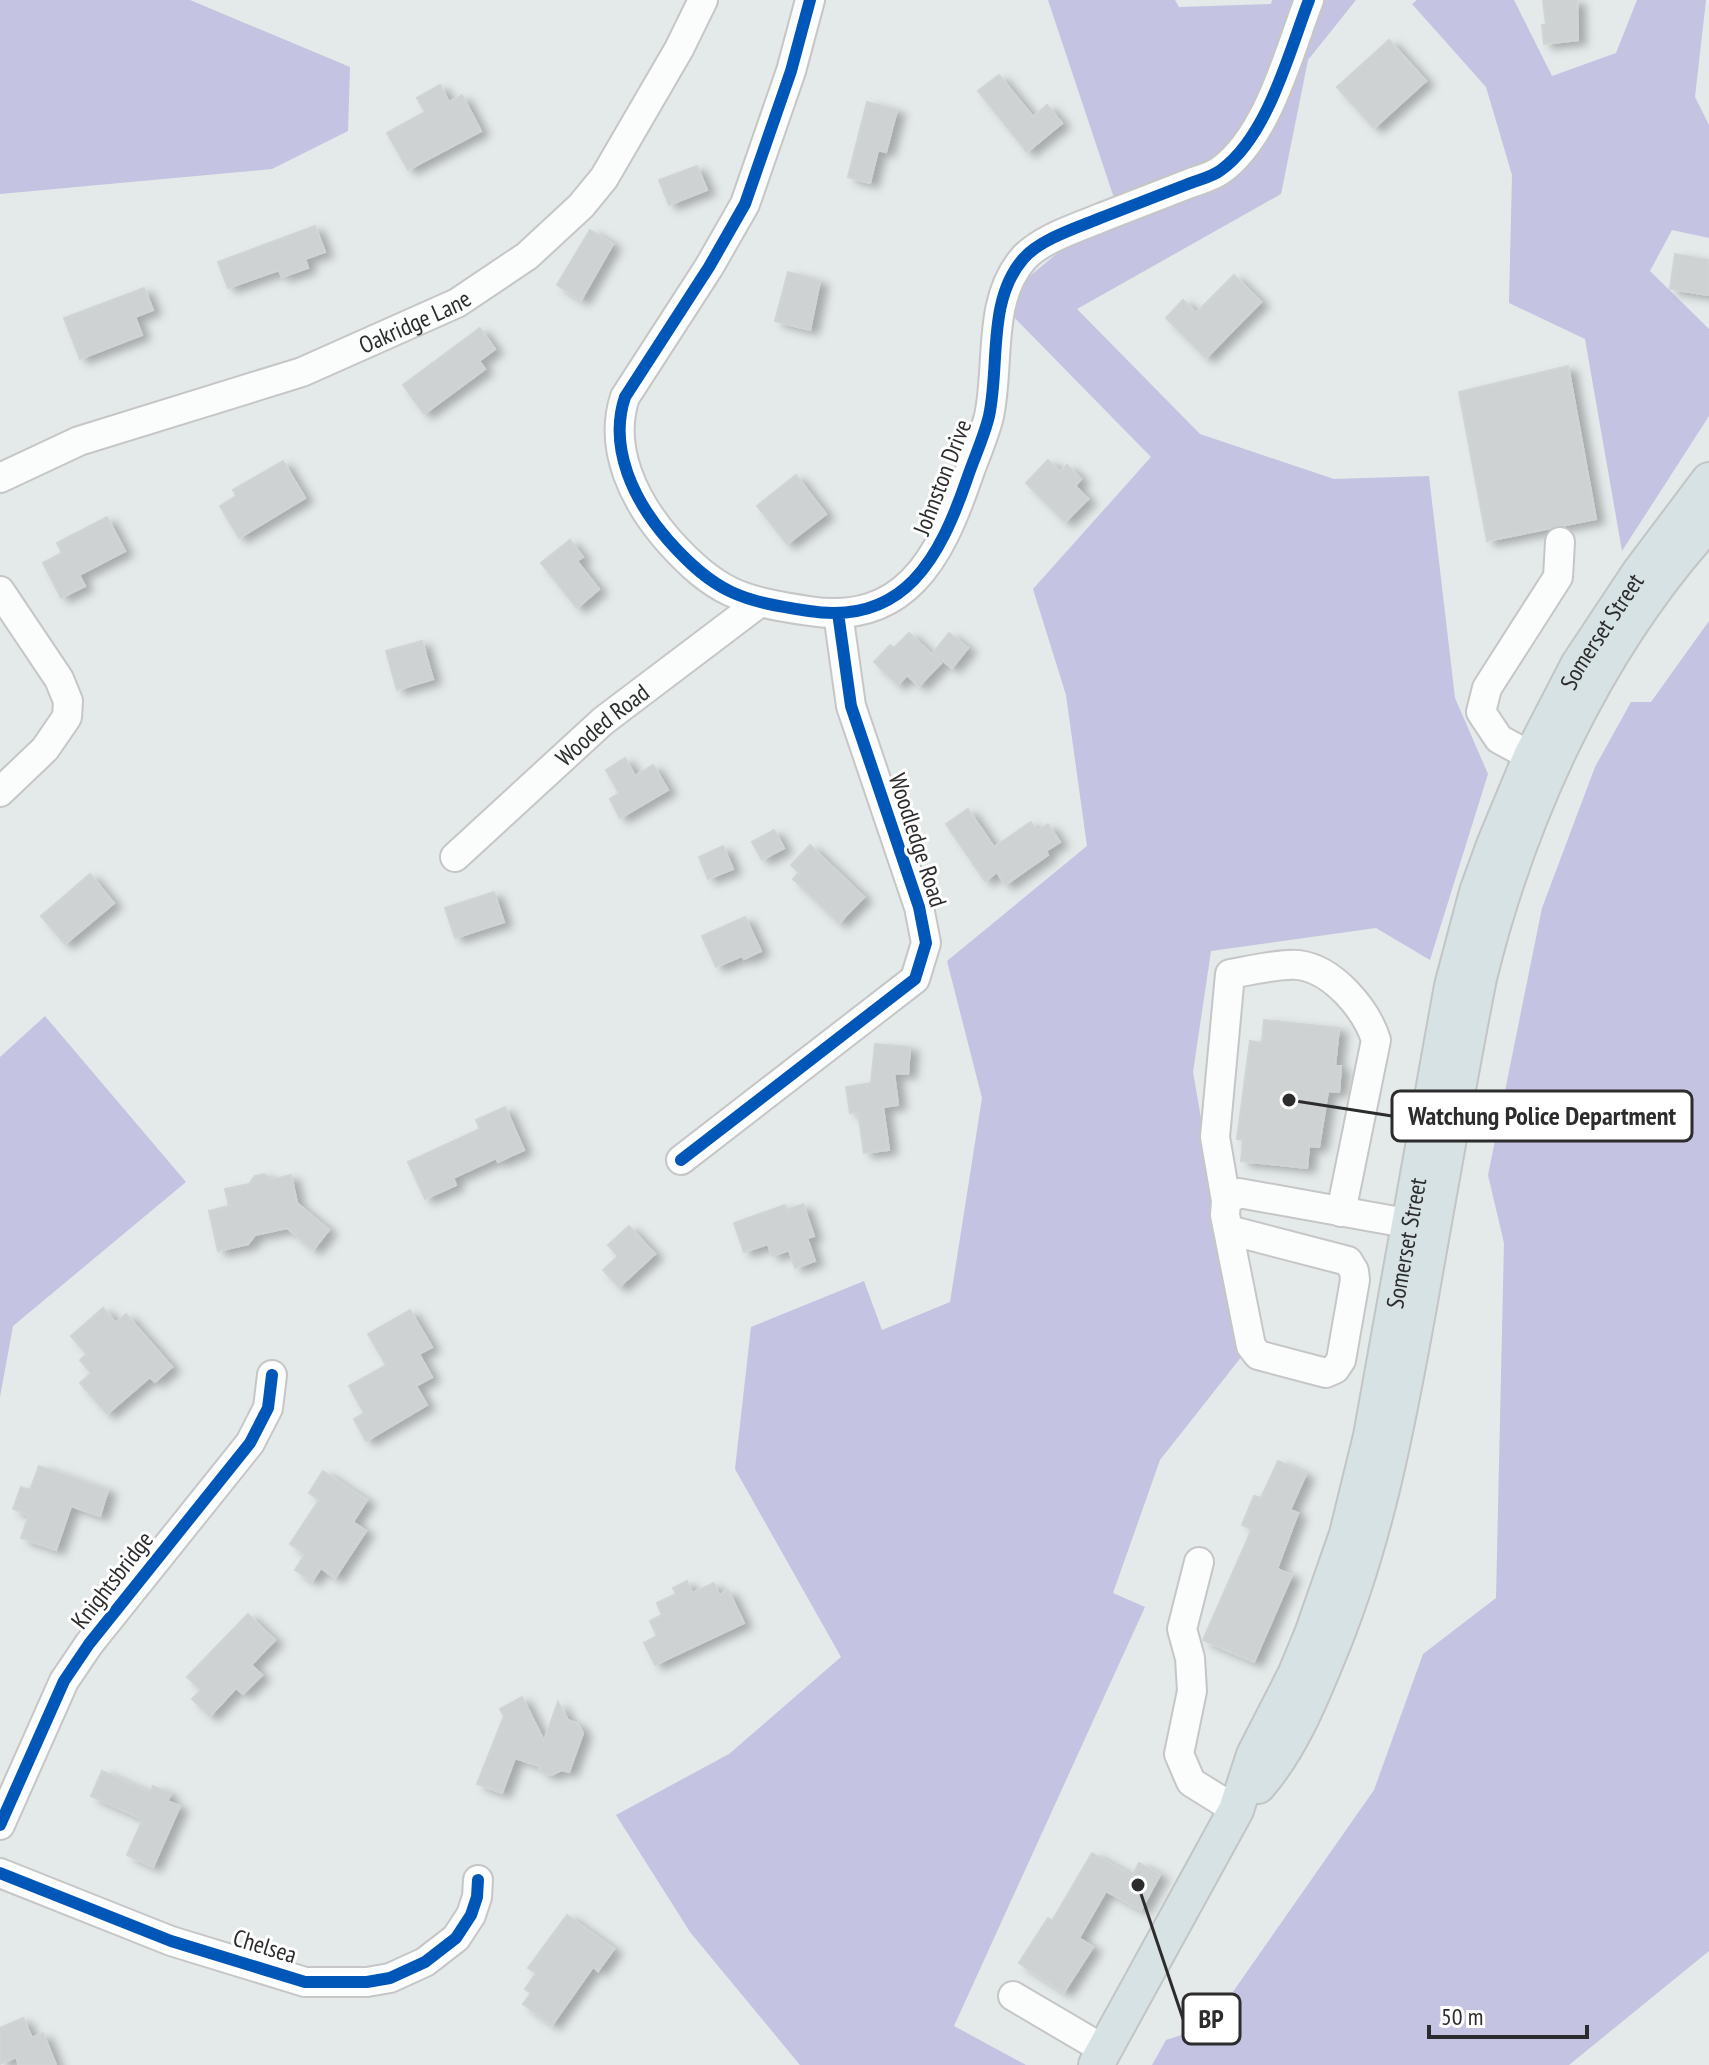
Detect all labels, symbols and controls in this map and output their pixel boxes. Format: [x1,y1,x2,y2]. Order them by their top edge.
street label: Oakridge Lane [354,283,477,360]
street label: Johnston Drive [905,415,978,540]
street label: Somerset Street [1553,567,1650,695]
street label: Wooded Road [549,676,655,773]
street label: Woodledge Road [882,769,954,911]
callout: Watchung Police Department [1392,1091,1692,1141]
text: Watchung Police Department [1407,1099,1677,1132]
street label: Somerset Street [1379,1175,1433,1311]
street label: Knightsbridge [64,1525,160,1635]
street label: Chelsea [230,1922,300,1970]
scale bar [1429,1989,1587,2039]
callout: BP [1183,1994,1240,2044]
text: 50 m [1441,2001,1483,2032]
text: BP [1198,2002,1224,2035]

